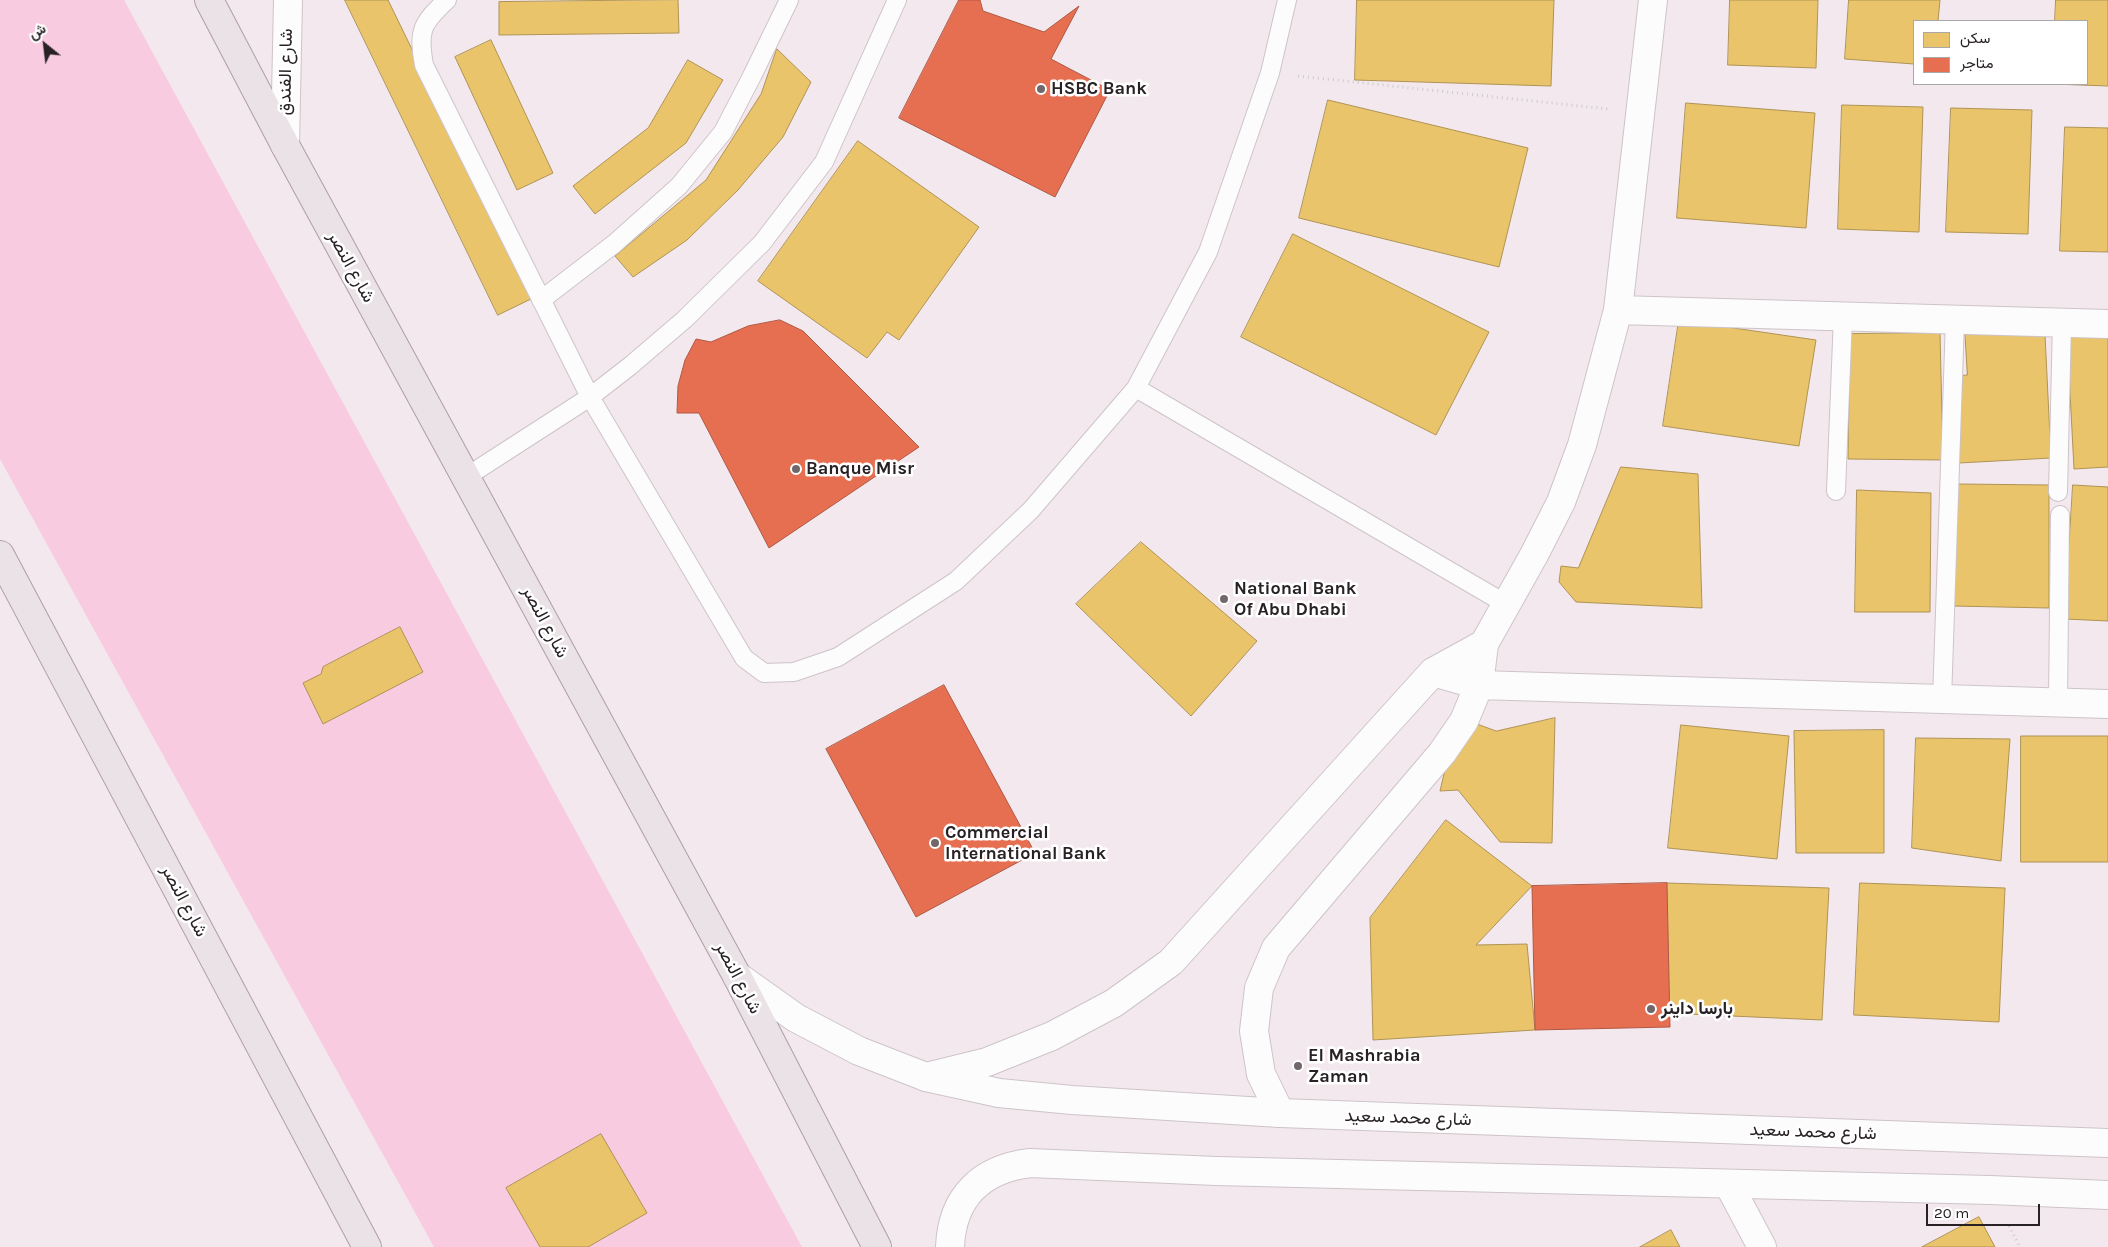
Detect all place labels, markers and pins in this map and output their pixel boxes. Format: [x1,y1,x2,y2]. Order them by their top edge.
place label: HSBC Bank [1051,78,1147,100]
marker: HSBC Bank [1035,83,1047,95]
place label: Banque Misr [806,458,914,480]
marker: Banque Misr [790,463,802,475]
place label: National Bank Of Abu Dhabi [1234,578,1356,620]
marker: National Bank Of Abu Dhabi [1218,593,1230,605]
place label: Commercial International Bank [945,822,1106,864]
marker: Commercial International Bank [929,837,941,849]
place label: بارسا داينر [1661,998,1733,1020]
marker: بارسا داينر [1645,1003,1657,1015]
place label: El Mashrabia Zaman [1308,1045,1421,1088]
marker: El Mashrabia Zaman [1292,1060,1304,1072]

